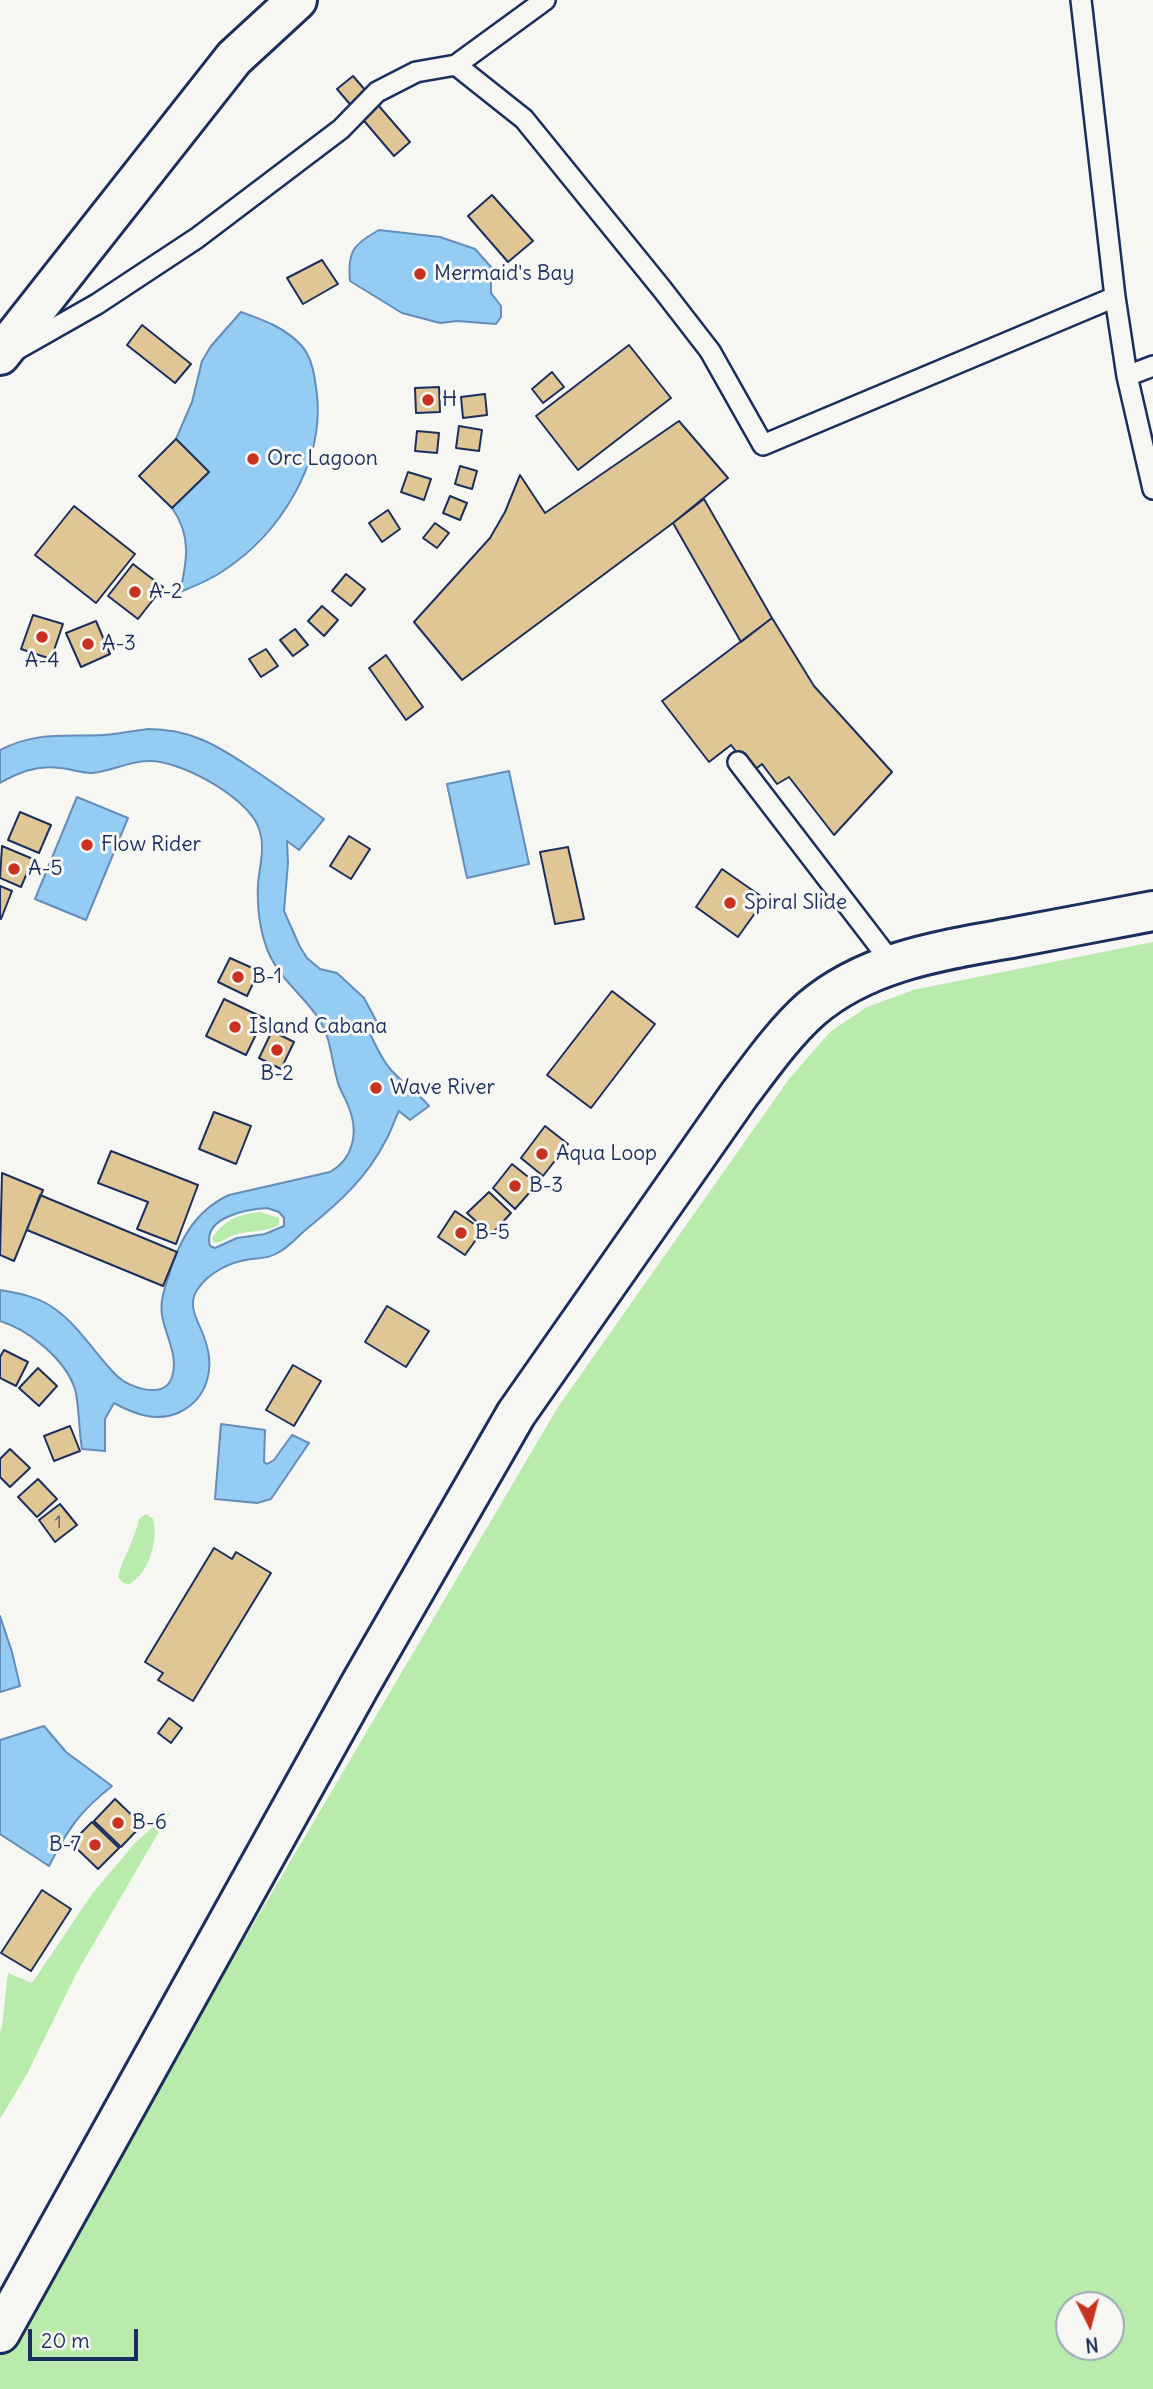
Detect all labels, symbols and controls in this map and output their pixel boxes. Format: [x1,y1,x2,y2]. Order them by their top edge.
place label: Mermaid's Bay [434,261,574,287]
marker: Mermaid's Bay [412,266,428,282]
place label: H [442,387,457,413]
marker: H [420,392,436,408]
place label: Orc Lagoon [267,446,378,472]
marker: Orc Lagoon [245,451,261,467]
place label: A-2 [149,579,182,605]
marker: A-2 [127,584,143,600]
marker: A-4 [34,629,50,645]
place label: A-3 [102,631,136,657]
marker: A-3 [80,636,96,652]
place label: A-4 [25,648,59,674]
place label: Flow Rider [101,832,201,858]
marker: Flow Rider [79,837,95,853]
place label: A-5 [28,856,63,882]
marker: A-5 [6,861,22,877]
place label: Spiral Slide [744,890,847,916]
marker: Spiral Slide [722,895,738,911]
place label: B-1 [252,964,282,990]
marker: B-1 [230,969,246,985]
place label: Island Cabana [249,1014,387,1040]
marker: Island Cabana [227,1019,243,1035]
marker: B-2 [269,1042,285,1058]
place label: B-2 [260,1061,294,1087]
place label: Wave River [390,1075,495,1101]
marker: Wave River [368,1080,384,1096]
place label: Aqua Loop [556,1141,657,1167]
marker: Aqua Loop [534,1146,550,1162]
place label: B-3 [529,1173,563,1199]
marker: B-3 [507,1178,523,1194]
place label: B-5 [475,1220,510,1246]
marker: B-5 [453,1225,469,1241]
house number: 1 [54,1512,62,1534]
place label: B-6 [132,1810,167,1836]
marker: B-6 [110,1815,126,1831]
place label: B-7 [49,1832,81,1858]
marker: B-7 [87,1837,103,1853]
north arrow [1055,2291,1125,2361]
scale bar [32,2316,142,2360]
text: 20 m [41,2327,90,2354]
text: N [1084,2332,1100,2358]

